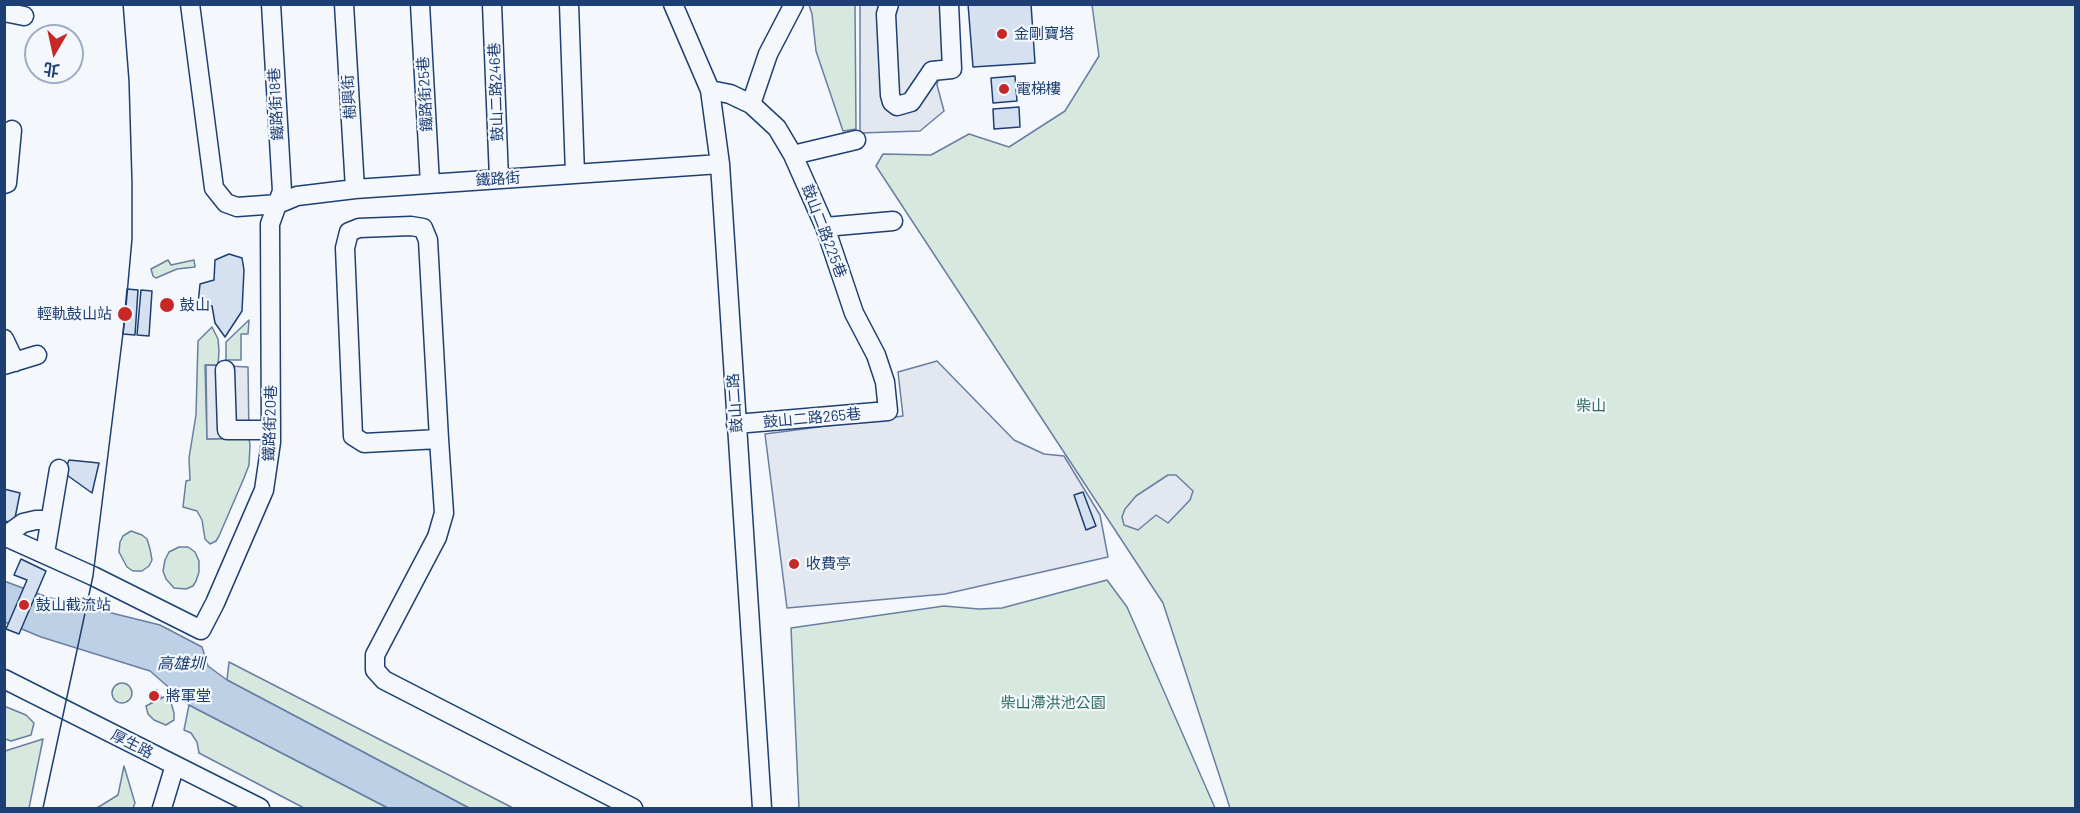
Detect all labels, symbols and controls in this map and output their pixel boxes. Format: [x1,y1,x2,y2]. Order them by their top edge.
north arrow [24,24,84,84]
place label: 金剛寶塔 [1014,25,1074,43]
marker: 金剛寶塔 [995,27,1009,41]
street label: 鼓山二路246巷 [485,42,507,142]
street label: 鐵路街25巷 [414,56,436,132]
text: 北 [42,60,61,81]
street label: 鐵路街18巷 [265,67,287,141]
street label: 樹興街 [338,74,360,120]
place label: 電梯樓 [1016,80,1061,98]
marker: 電梯樓 [997,82,1011,96]
street label: 鐵路街 [475,168,521,190]
street label: 鼓山二路225巷 [798,182,850,280]
marker: 鼓山 [158,296,176,314]
place label: 鼓山 [180,296,210,314]
place label: 輕軌鼓山站 [37,305,112,323]
marker: 輕軌鼓山站 [116,305,134,323]
street label: 鼓山二路 [724,372,746,434]
street label: 鐵路街20巷 [260,384,280,462]
park label: 柴山 [1576,397,1606,415]
street label: 鼓山二路265巷 [762,405,862,431]
place label: 收費亭 [806,555,851,573]
marker: 收費亭 [787,557,801,571]
place label: 鼓山截流站 [36,596,111,614]
marker: 鼓山截流站 [17,598,31,612]
water label: 高雄圳 [157,654,205,674]
place label: 將軍堂 [166,687,211,705]
marker: 將軍堂 [147,689,161,703]
park label: 柴山滯洪池公園 [1001,694,1105,712]
street label: 厚生路 [108,726,156,762]

